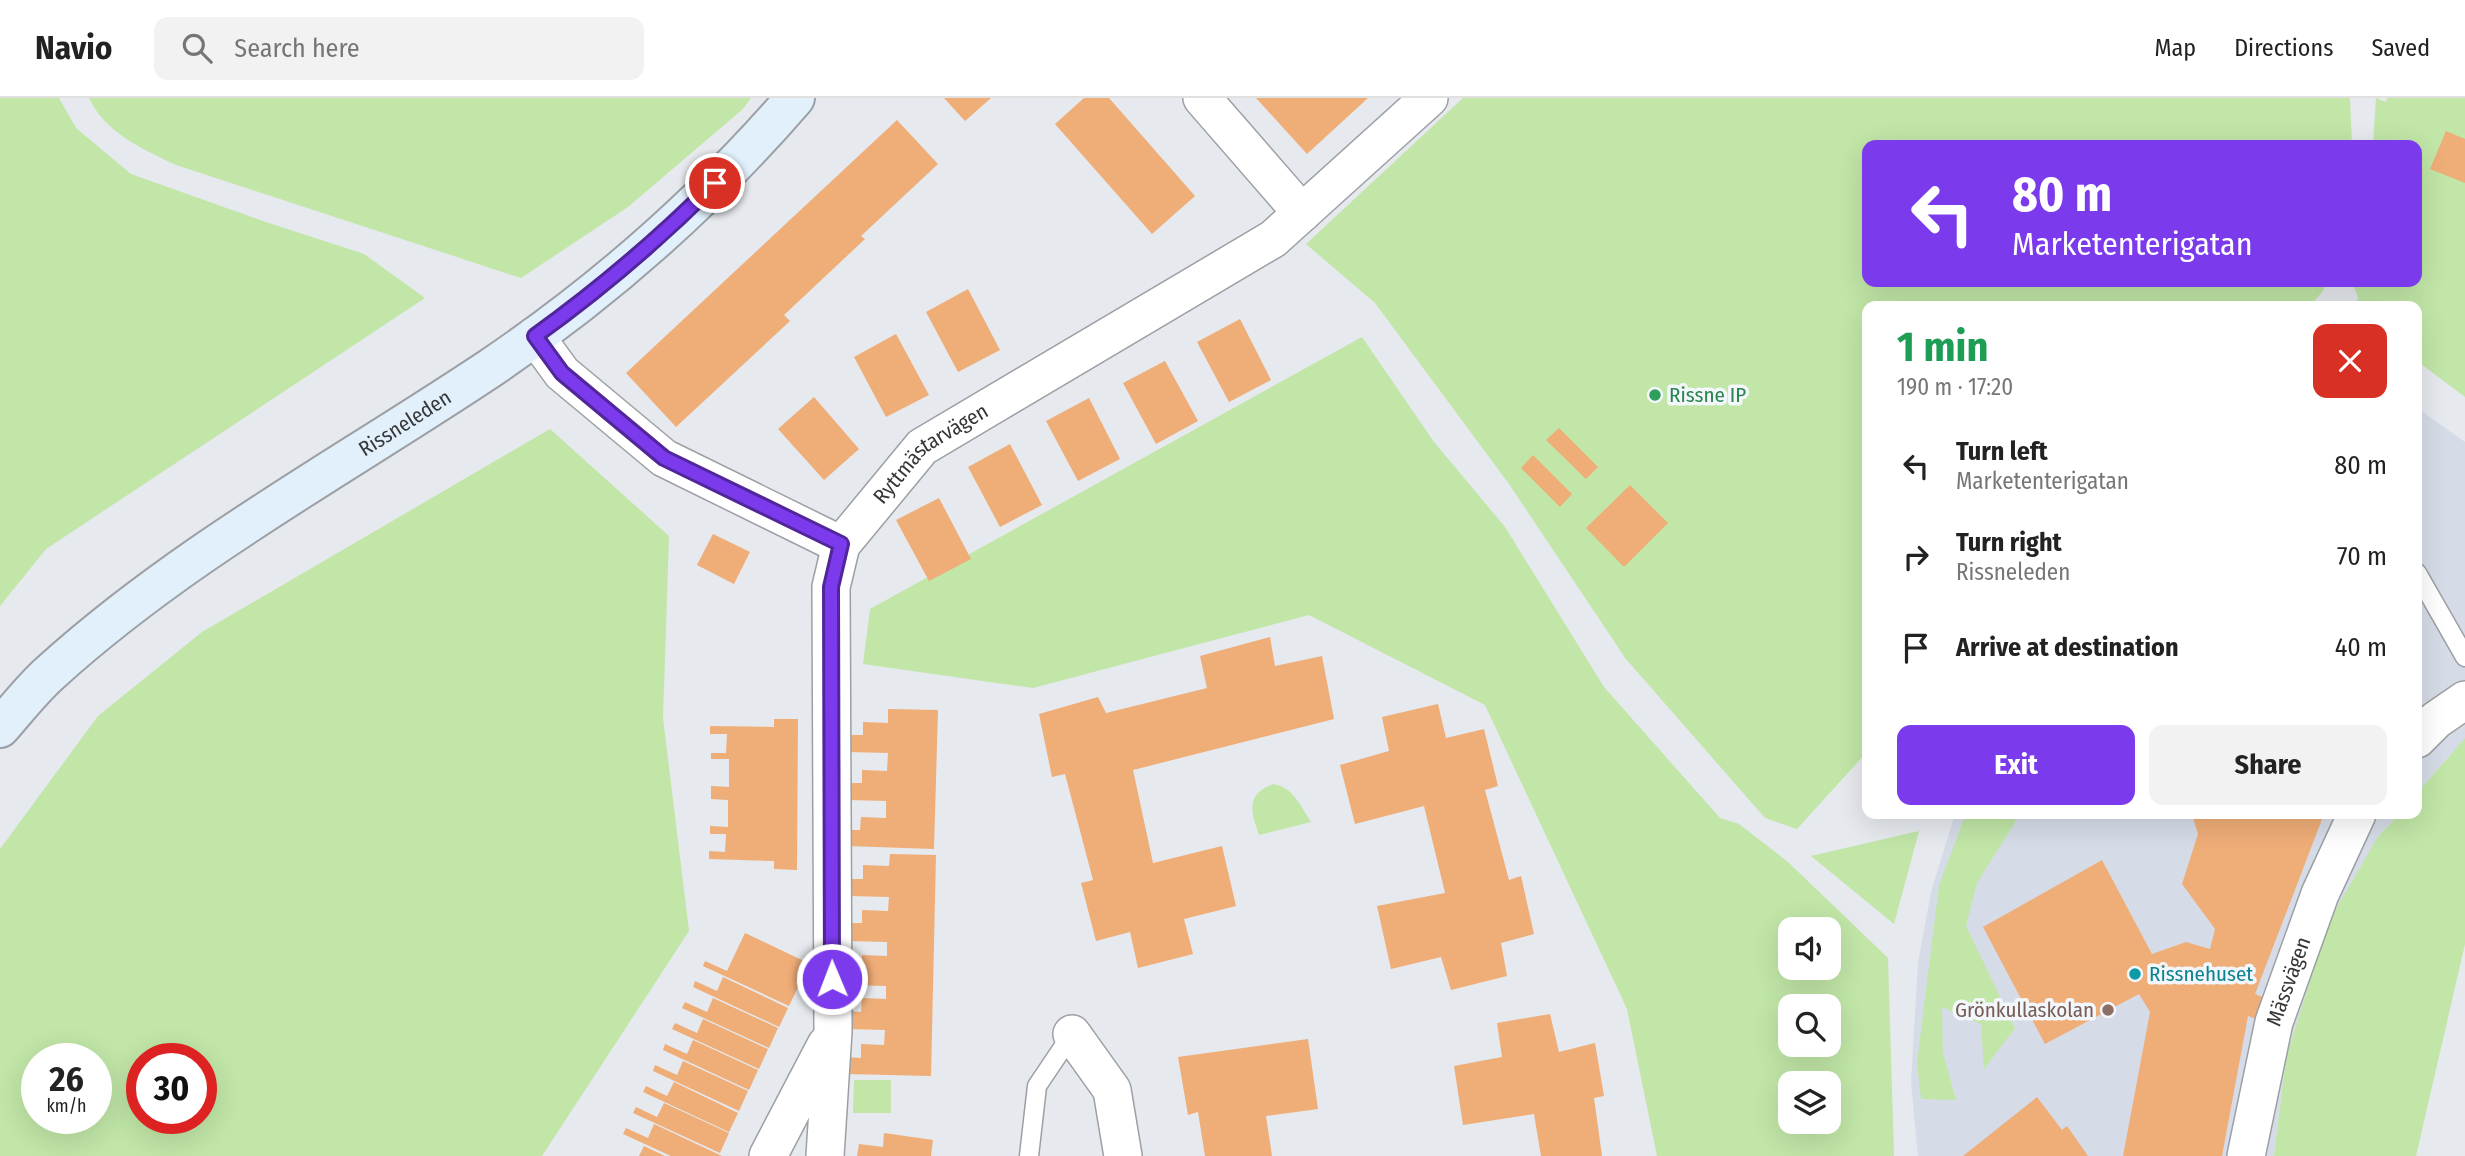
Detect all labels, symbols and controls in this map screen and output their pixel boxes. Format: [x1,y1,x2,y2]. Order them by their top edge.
search box [154,17,644,80]
text: Navio [35,28,112,68]
icon: search [178,29,216,67]
text: Search here [234,33,360,64]
text: Map [2155,34,2196,62]
text: Directions [2234,34,2333,62]
text: Saved [2371,34,2430,62]
pin [685,153,745,213]
icon: arrive [696,164,734,202]
text: 80 m [2012,165,2112,224]
icon: left [1897,168,1988,259]
text: Marketenterigatan [2012,225,2253,263]
text: 1 min [1897,322,1988,372]
button: close [2313,324,2387,398]
text: 190 m · 17:20 [1897,373,2013,401]
place label: Rissne IP [1669,382,1746,408]
street label: Rissneleden [354,384,456,462]
marker: Rissne IP [1647,387,1663,403]
street label: Ryttmästarvägen [868,398,993,509]
text: Turn left [1956,436,2048,467]
icon: left [1897,447,1935,485]
text: 80 m [2334,450,2387,481]
text: Marketenterigatan [1956,467,2129,495]
text: Turn right [1956,527,2062,558]
icon: right [1897,538,1935,576]
text: 70 m [2337,541,2387,572]
text: Rissneleden [1956,558,2070,586]
icon: arrive [1897,629,1935,667]
text: Arrive at destination [1956,632,2179,663]
text: 40 m [2335,632,2387,663]
button: Exit [1897,725,2135,805]
button: Share [2149,725,2387,805]
map controls [1778,917,1841,1134]
button: sound [1778,917,1841,980]
street label: Mässvägen [2261,933,2316,1029]
position arrow [795,942,869,1016]
place label: Rissnehuset [2149,961,2253,987]
marker: Rissnehuset [2127,966,2143,982]
button: search [1778,994,1841,1057]
place label: Grönkullaskolan [1955,997,2094,1023]
marker: Grönkullaskolan [2100,1002,2116,1018]
speed limit sign: 30 [126,1043,217,1134]
text: 26 [49,1058,84,1100]
button: layers [1778,1071,1841,1134]
text: km/h [46,1095,87,1117]

